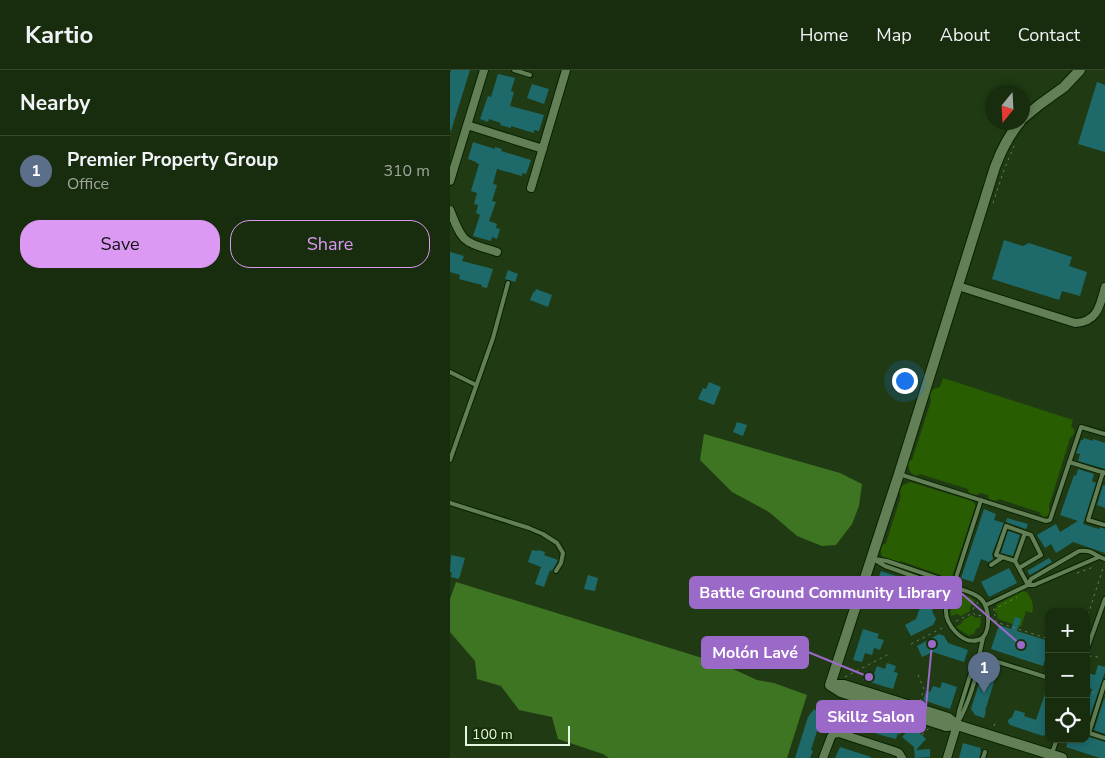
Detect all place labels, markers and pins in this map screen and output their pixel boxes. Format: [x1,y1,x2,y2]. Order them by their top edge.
callout: Battle Ground Community Library [690,577,961,608]
callout: Molón Lavé [702,637,808,668]
pin: 1 [968,652,1000,693]
callout: Skillz Salon [817,701,925,732]

